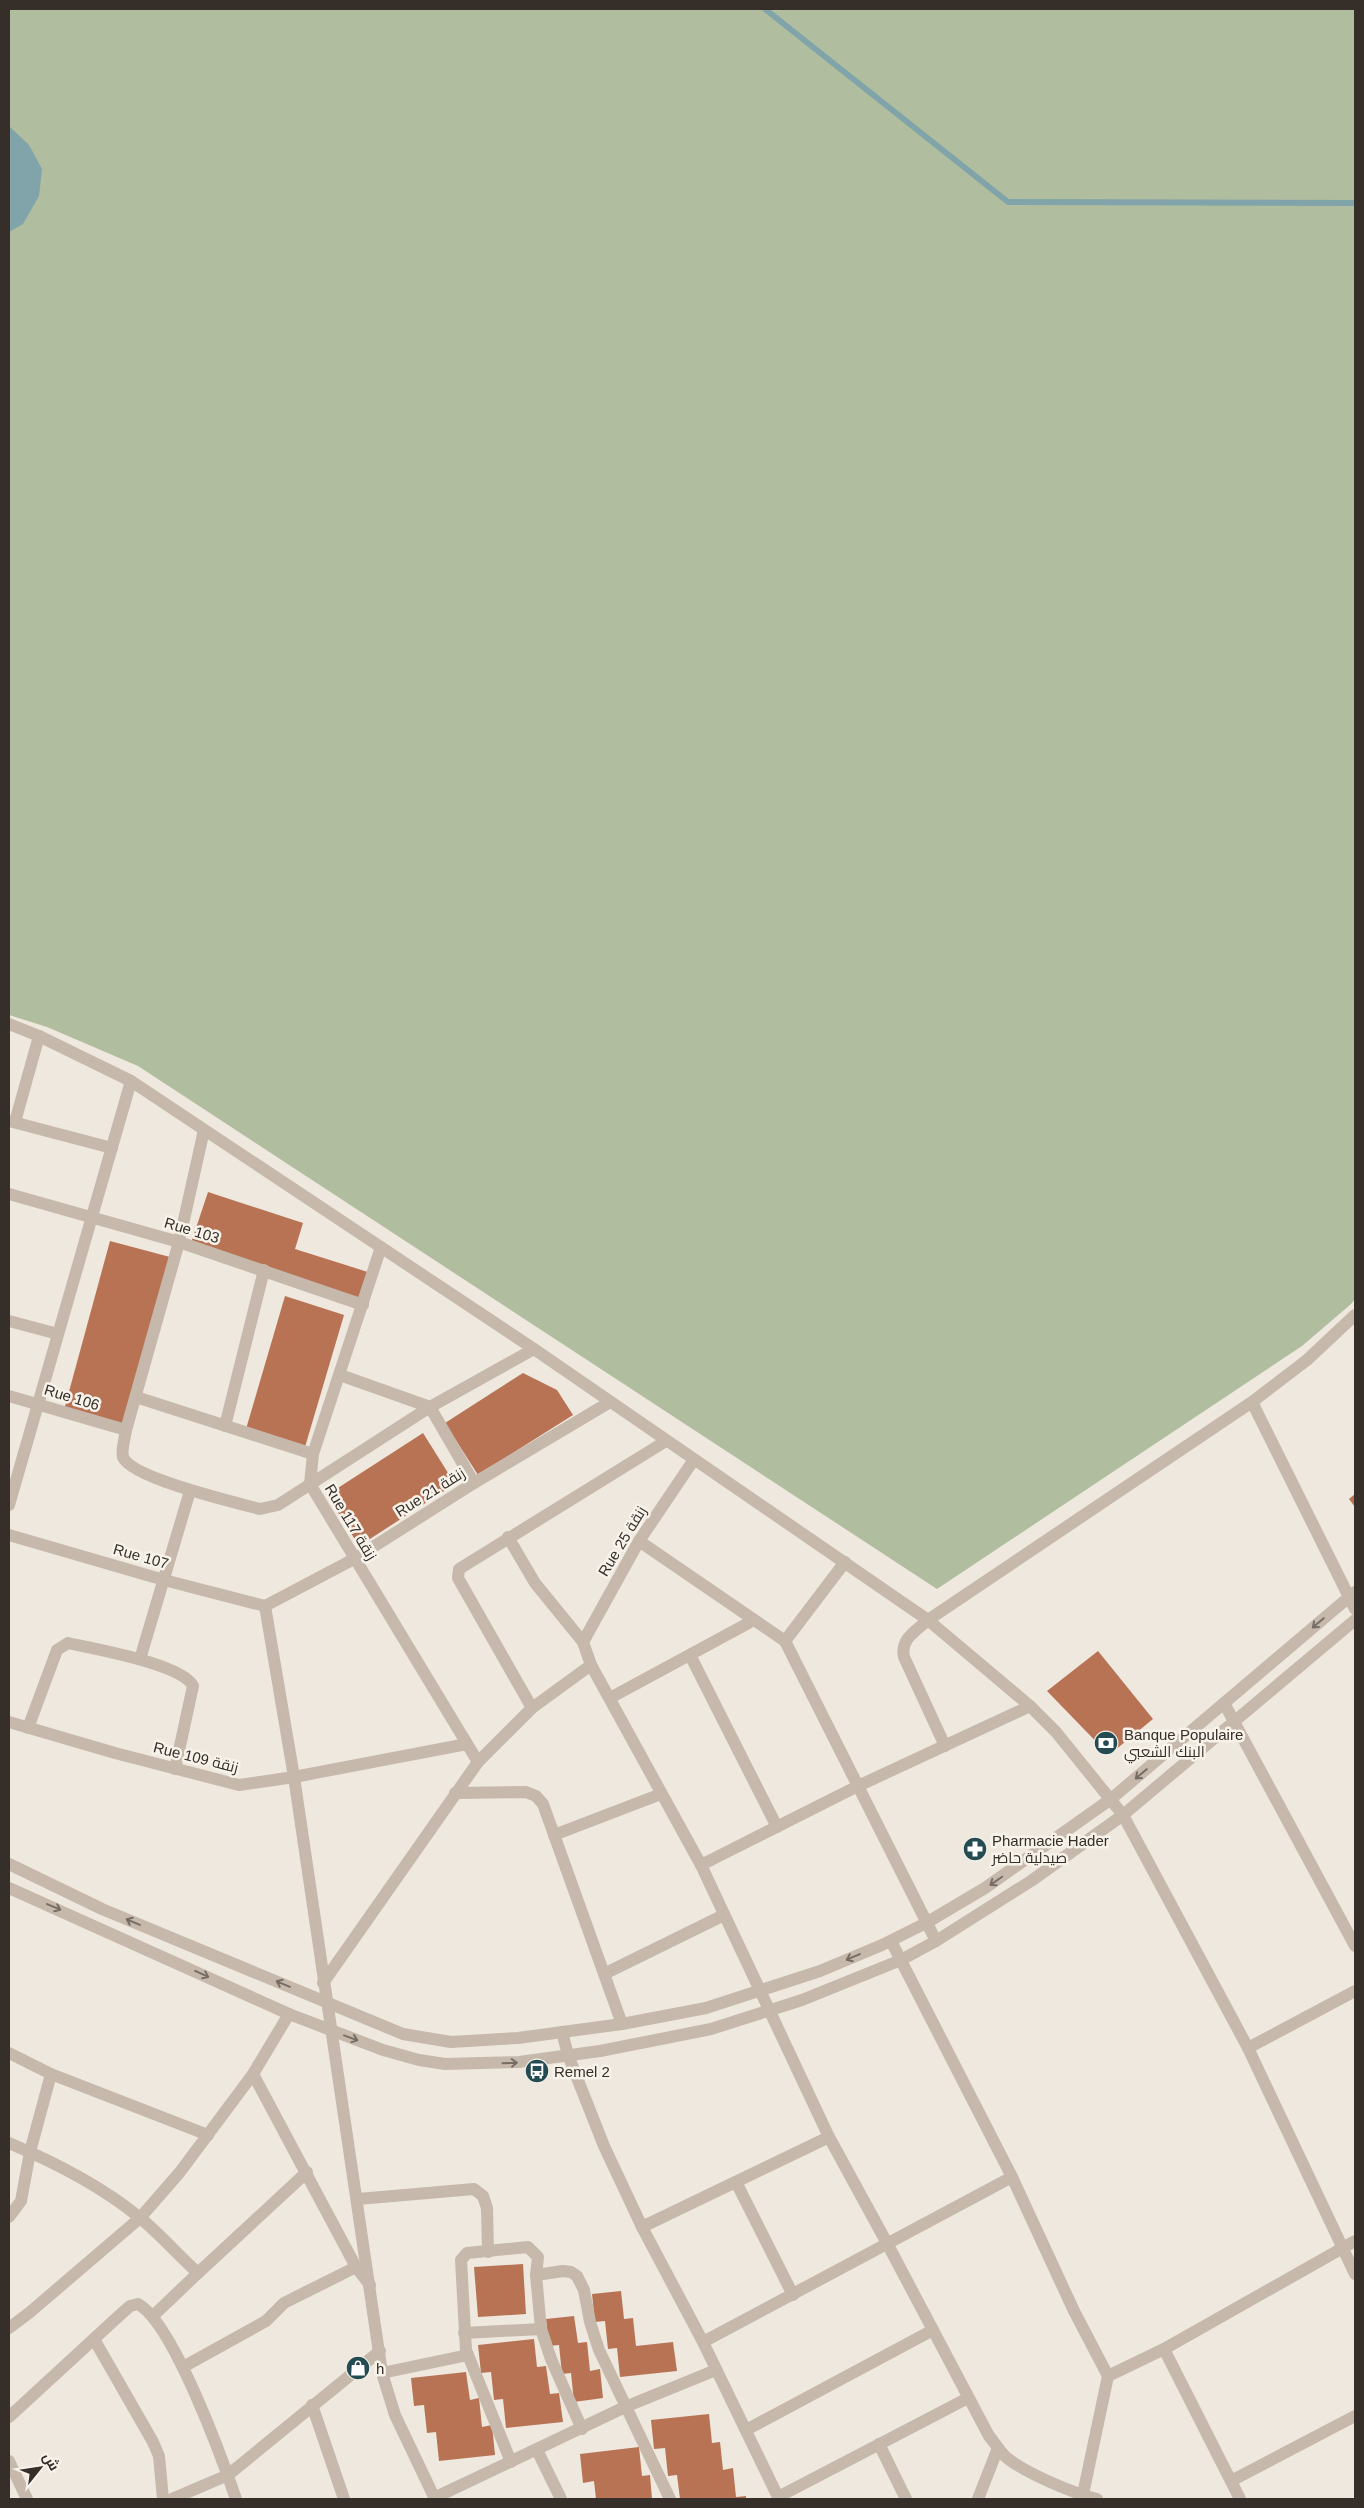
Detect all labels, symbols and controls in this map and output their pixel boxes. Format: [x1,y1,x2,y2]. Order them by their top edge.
street label: Rue 103 [162,1214,222,1246]
street label: Rue 106 [42,1381,102,1413]
street label: Rue 21 زنقة [392,1464,468,1521]
street label: Rue 117 زنقة [321,1481,380,1564]
street label: Rue 25 زنقة [594,1503,650,1580]
street label: Rue 107 [111,1540,171,1572]
one-way arrow [1312,1617,1325,1628]
place label: Banque Populaire البنك الشعبي [1124,1726,1243,1764]
bank icon: Banque Populaire البنك الشعبي [1093,1730,1119,1756]
street label: Rue 109 زنقة [151,1738,240,1777]
one-way arrow [1135,1768,1148,1779]
place label: Pharmacie Hader صيدلية حاضر [991,1832,1109,1867]
pharmacy icon: Pharmacie Hader صيدلية حاضر [962,1836,988,1862]
one-way arrow [989,1876,1003,1886]
one-way arrow [46,1902,61,1912]
one-way arrow [126,1917,141,1926]
one-way arrow [846,1953,861,1963]
one-way arrow [194,1969,209,1979]
one-way arrow [276,1979,291,1989]
one-way arrow [343,2034,358,2043]
one-way arrow [501,2058,517,2067]
bus stop icon: Remel 2 [524,2058,550,2084]
place label: Remel 2 [554,2063,610,2080]
shop icon: h [345,2355,371,2381]
place label: h [376,2360,384,2377]
north arrow [15,2443,65,2493]
text: ش [39,2450,63,2474]

